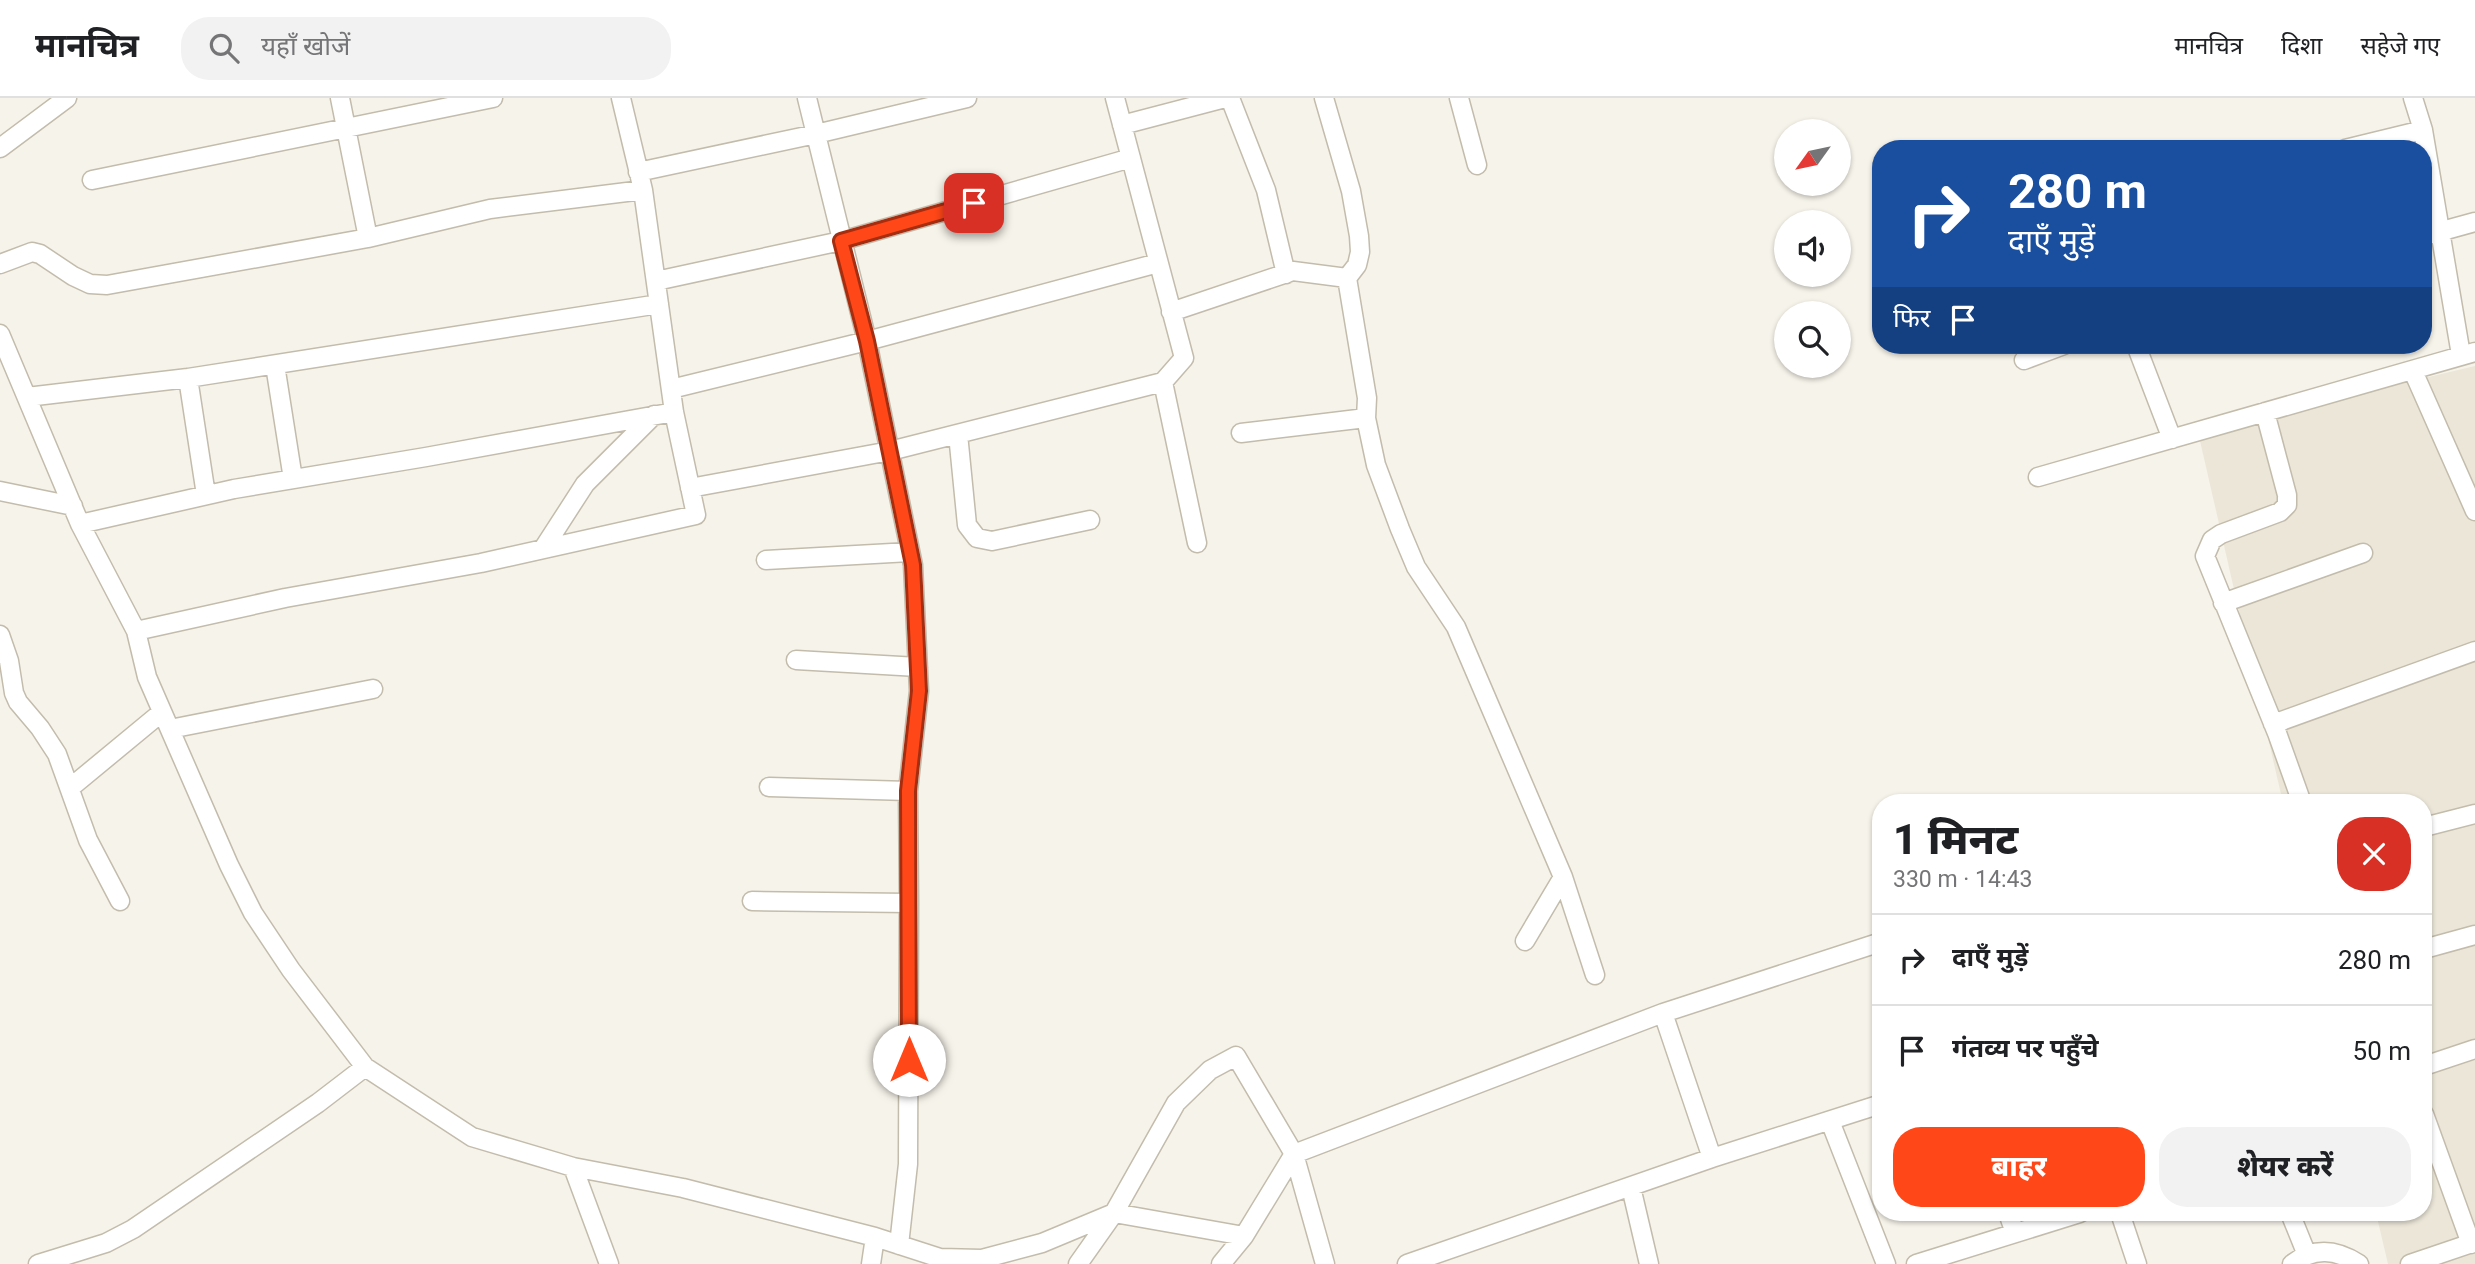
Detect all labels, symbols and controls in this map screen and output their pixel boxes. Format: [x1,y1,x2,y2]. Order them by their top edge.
search box [181,17,671,80]
text: मानचित्र [35,26,139,65]
icon: search [205,29,243,67]
text: यहाँ खोजें [261,31,350,61]
text: मानचित्र [2174,32,2243,60]
text: दिशा [2281,32,2322,60]
text: सहेजे गए [2360,32,2440,60]
north arrow [1774,119,1852,196]
map controls [1774,119,1851,378]
text: 280 m [2008,163,2147,220]
icon: right [1893,168,1984,259]
pin [944,173,1004,233]
icon: arrive [955,184,993,222]
button: sound [1774,210,1851,287]
text: दाएँ मुड़ें [2008,222,2095,260]
button: search [1774,301,1851,378]
icon: arrive [1944,301,1982,339]
text: फिर [1893,303,1930,333]
text: 1 मिनट [1893,815,2018,864]
button: close [2337,817,2411,891]
text: 330 m · 14:43 [1893,866,2032,893]
icon: right [1893,941,1931,979]
text: दाएँ मुड़ें [1952,942,2028,972]
text: 280 m [2338,945,2411,975]
position arrow [872,1023,946,1097]
icon: arrive [1893,1032,1931,1070]
text: गंतव्य पर पहुँचे [1952,1033,2099,1063]
text: 50 m [2353,1036,2411,1066]
button: बाहर [1893,1127,2145,1207]
button: शेयर करें [2159,1127,2411,1207]

